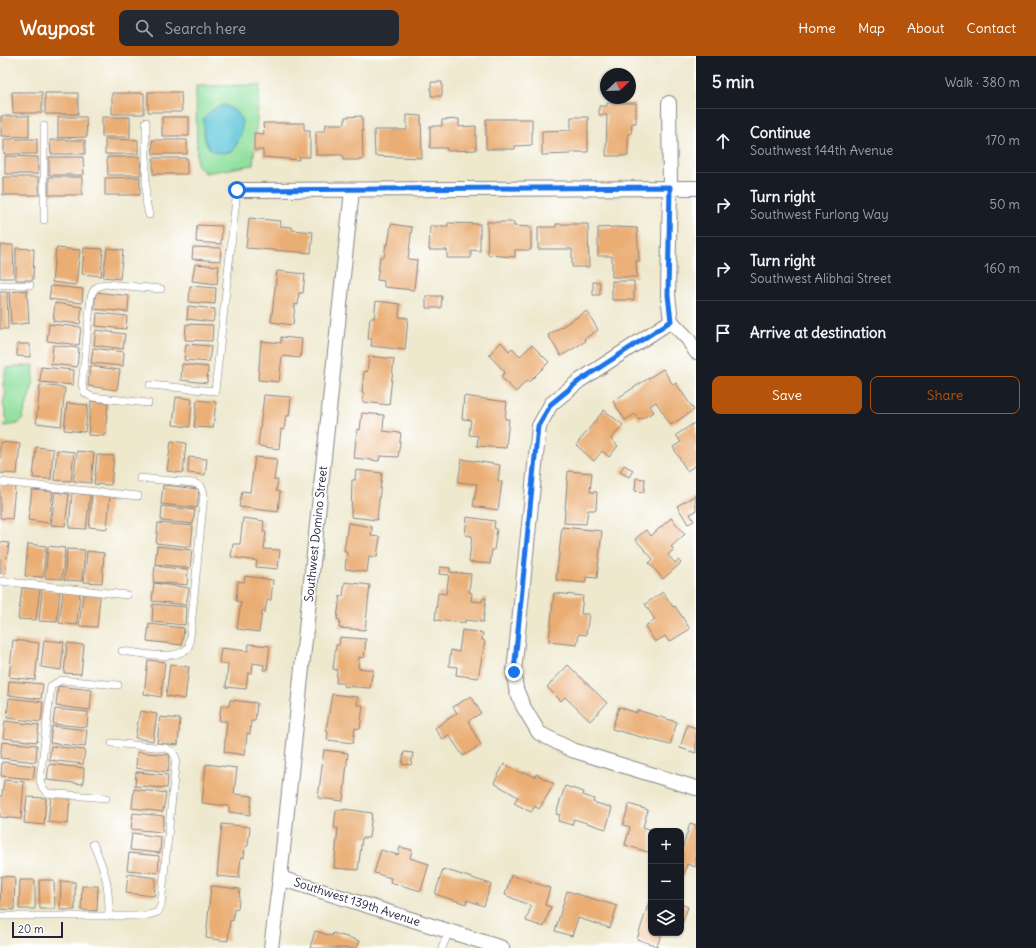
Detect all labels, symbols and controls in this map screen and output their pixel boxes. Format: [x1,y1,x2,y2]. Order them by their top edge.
search box [119,10,399,46]
text: Waypost [20,16,95,40]
icon: search [133,17,155,39]
text: Search here [165,19,246,38]
text: Home [798,19,836,37]
text: Map [858,19,885,37]
text: About [907,19,945,37]
text: Contact [967,19,1016,37]
north arrow [600,68,636,104]
text: 5 min [712,71,754,93]
text: Walk · 380 m [945,74,1020,91]
text: Continue [750,123,811,142]
icon: ahead [712,130,734,152]
text: 170 m [985,132,1020,149]
text: Southwest 144th Avenue [750,142,893,159]
route start [228,181,246,199]
text: Turn right [750,187,815,206]
icon: right [712,194,734,216]
text: 50 m [989,196,1020,213]
text: Southwest Furlong Way [750,206,889,223]
text: Turn right [750,251,815,270]
icon: right [712,258,734,280]
text: 160 m [984,260,1020,277]
text: Southwest Alibhai Street [750,270,892,287]
icon: arrive [712,322,734,344]
text: Arrive at destination [750,323,886,342]
button: Save [712,376,862,414]
button: Share [870,376,1020,414]
street label: Southwest Domino Street [301,465,330,603]
route end [505,663,523,681]
map controls [648,828,684,936]
button: + [648,828,684,864]
button: − [648,864,684,900]
street label: Southwest 139th Avenue [292,874,422,929]
button: layers [648,900,684,936]
scale bar [12,920,63,939]
text: 20 m [18,922,44,936]

